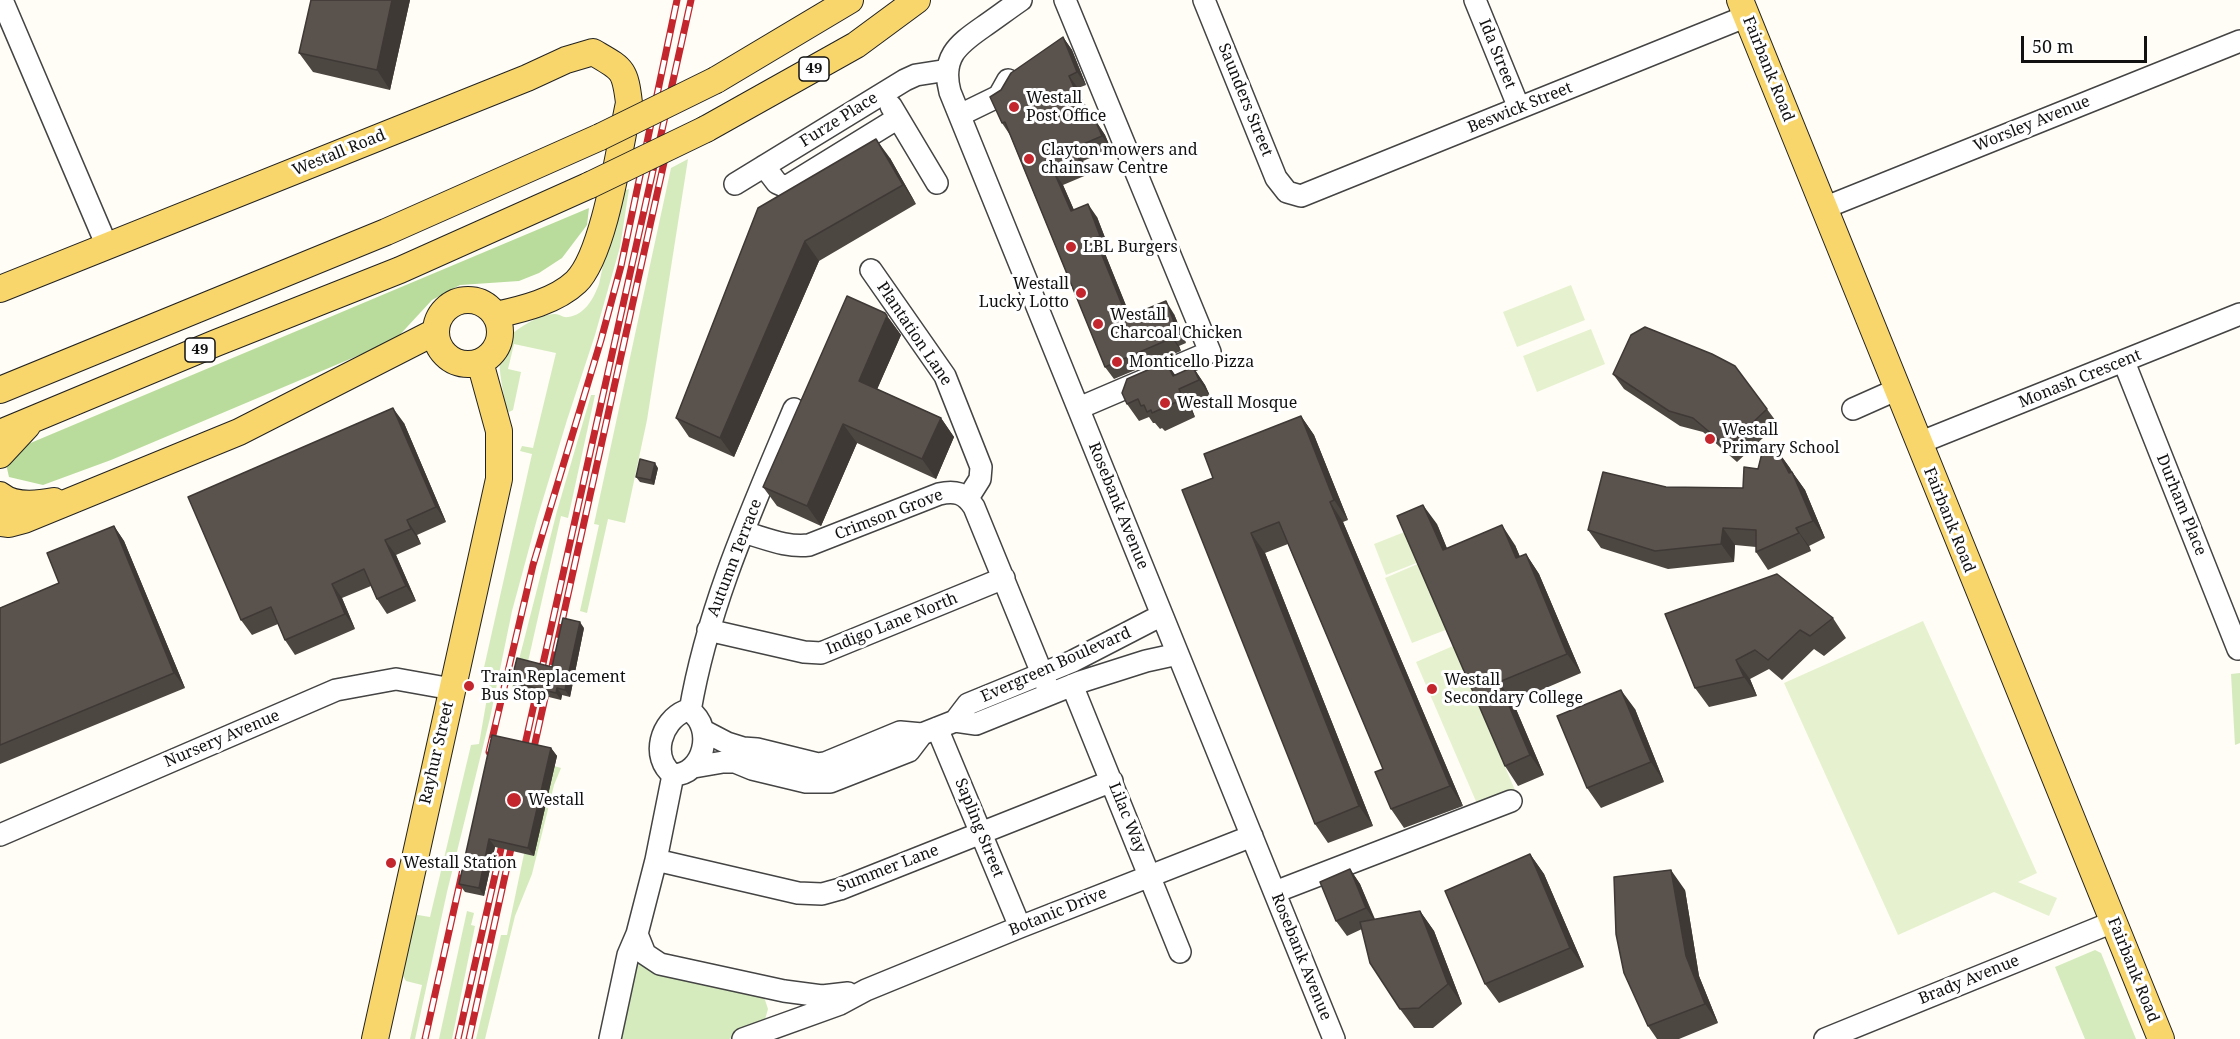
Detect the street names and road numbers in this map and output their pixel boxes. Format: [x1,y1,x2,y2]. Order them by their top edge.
street label: Fairbank Road [1738,14,1798,124]
street label: Ida Street [1474,16,1520,92]
street label: Saunders Street [1214,41,1276,159]
road number: 49 [799,57,829,81]
street label: Beswick Street [1465,78,1575,138]
street label: Furze Place [797,89,881,151]
street label: Worsley Avenue [1971,92,2093,156]
street label: Westall Road [290,126,388,180]
street label: Plantation Lane [872,279,956,389]
road number: 49 [185,338,215,362]
street label: Monash Crescent [2016,346,2144,412]
street label: Rosebank Avenue [1084,440,1152,572]
street label: Durham Place [2152,451,2210,559]
street label: Fairbank Road [1919,465,1979,575]
street label: Crimson Grove [832,486,946,544]
street label: Autumn Terrace [704,497,766,619]
street label: Indigo Lane North [824,589,960,659]
street label: Evergreen Boulevard [978,623,1134,707]
street label: Rayhur Street [416,700,458,806]
street label: Nursery Avenue [161,706,283,772]
street label: Sapling Street [950,776,1008,880]
street label: Lilac Way [1104,780,1150,856]
street label: Summer Lane [835,841,941,897]
street label: Botanic Drive [1006,884,1110,940]
street label: Rosebank Avenue [1267,891,1335,1023]
street label: Fairbank Road [2103,915,2163,1025]
street label: Brady Avenue [1916,951,2022,1009]

